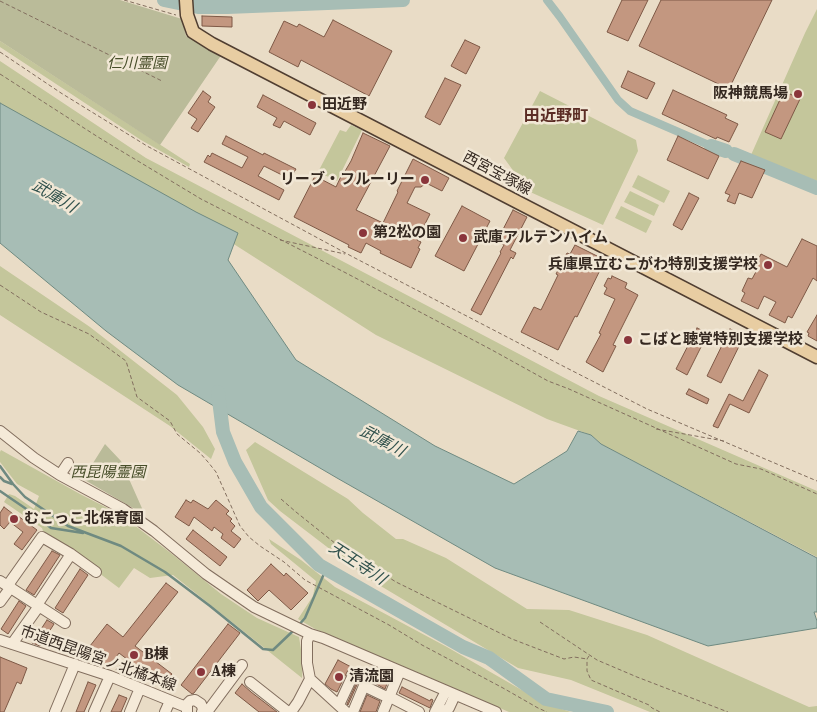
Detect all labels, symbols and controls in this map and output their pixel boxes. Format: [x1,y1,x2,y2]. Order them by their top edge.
park label: 仁川霊園 [107,55,167,73]
place label: 阪神競馬場 [713,85,788,103]
marker: 阪神競馬場 [792,88,804,100]
place label: 田近野 [322,96,367,114]
marker: 田近野 [306,99,318,111]
district label: 田近野町 [524,107,588,127]
street label: 西宮宝塚線 [460,148,534,200]
place label: リーブ・フルーリー [280,171,415,189]
marker: リーブ・フルーリー [419,174,431,186]
water label: 武庫川 [28,176,80,218]
place label: 第2松の園 [373,224,441,242]
marker: 第2松の園 [357,227,369,239]
place label: 武庫アルテンハイム [473,229,608,247]
marker: 武庫アルテンハイム [457,232,469,244]
place label: 兵庫県立むこがわ特別支援学校 [548,256,758,274]
marker: 兵庫県立むこがわ特別支援学校 [762,259,774,271]
place label: こばと聴覚特別支援学校 [638,331,803,349]
marker: こばと聴覚特別支援学校 [622,334,634,346]
water label: 武庫川 [356,422,408,462]
park label: 西昆陽霊園 [71,464,145,482]
place label: むこっこ北保育園 [24,510,144,528]
marker: むこっこ北保育園 [8,513,20,525]
water label: 天王寺川 [325,539,389,589]
street label: 市道西昆陽宮ノ北橘本線 [17,622,179,696]
place label: B棟 [144,646,169,664]
marker: B棟 [128,649,140,661]
place label: A棟 [211,663,236,681]
marker: A棟 [195,666,207,678]
place label: 清流園 [349,668,394,686]
marker: 清流園 [333,671,345,683]

